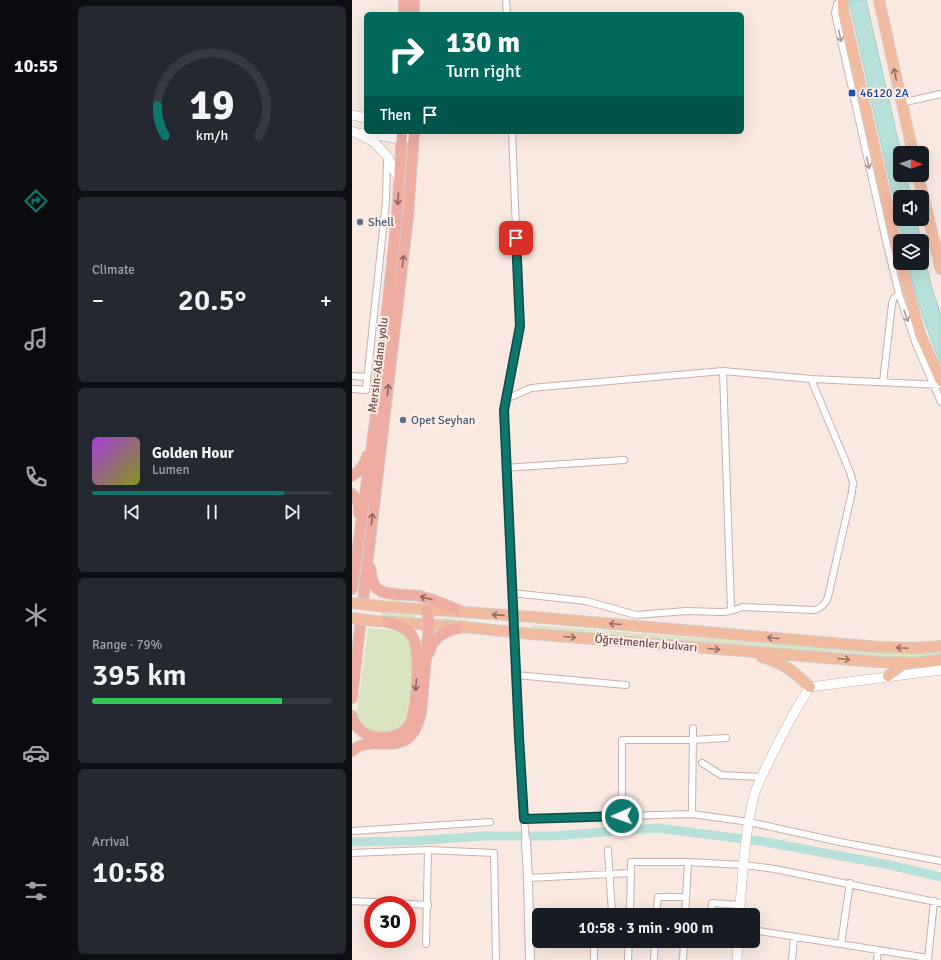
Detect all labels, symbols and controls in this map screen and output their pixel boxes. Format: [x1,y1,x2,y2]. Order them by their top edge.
text: 130 m [446,26,520,60]
icon: right [380,28,432,80]
one-way arrow [837,29,845,42]
text: 10:55 [14,55,58,77]
text: Turn right [446,60,521,82]
one-way arrow [890,68,898,81]
text: 19 [190,80,234,131]
place label: 46120 2A [860,86,910,101]
marker: 46120 2A [847,88,857,98]
icon: arrive [419,104,441,126]
text: Then [380,106,411,124]
text: km/h [196,127,228,144]
north arrow [893,146,929,182]
map controls [893,146,929,270]
one-way arrow [865,156,873,169]
icon: directions [22,187,50,215]
button: sound [893,190,929,226]
one-way arrow [395,192,402,205]
place label: Shell [368,215,395,230]
marker: Shell [355,217,365,227]
pin [499,221,533,255]
icon: arrive [505,227,527,249]
button: layers [893,234,929,270]
one-way arrow [399,255,407,268]
text: Climate [92,262,135,278]
text: 20.5° [178,282,246,319]
text: − [92,287,104,314]
text: + [320,287,332,314]
one-way arrow [903,310,910,323]
street label: Mersin-Adana yolu [365,316,392,414]
icon: music [22,325,50,353]
one-way arrow [384,384,392,397]
place label: Opet Seyhan [411,413,475,428]
marker: Opet Seyhan [398,415,408,425]
text: Golden Hour [152,444,234,462]
text: Lumen [152,462,190,478]
icon: phone [22,463,50,491]
icon: previous [121,501,143,523]
icon: pause [201,501,223,523]
icon: next [281,501,303,523]
one-way arrow [369,513,376,526]
one-way arrow [420,594,433,601]
icon: climate [22,601,50,629]
one-way arrow [492,611,505,618]
one-way arrow [609,620,622,628]
street label: Öğretmenler bulvarı [594,632,698,655]
one-way arrow [563,634,576,641]
one-way arrow [767,634,780,641]
text: Range · 79% [92,637,162,653]
one-way arrow [896,644,909,651]
one-way arrow [707,645,720,652]
one-way arrow [837,656,850,663]
text: 395 km [92,657,187,694]
one-way arrow [412,679,419,692]
icon: car [22,739,50,767]
position arrow [601,795,643,837]
text: Arrival [92,834,129,850]
text: 10:58 [92,854,165,891]
icon: filters [22,877,50,905]
speed limit sign: 30 [364,896,416,948]
text: 10:58 · 3 min · 900 m [579,919,713,937]

